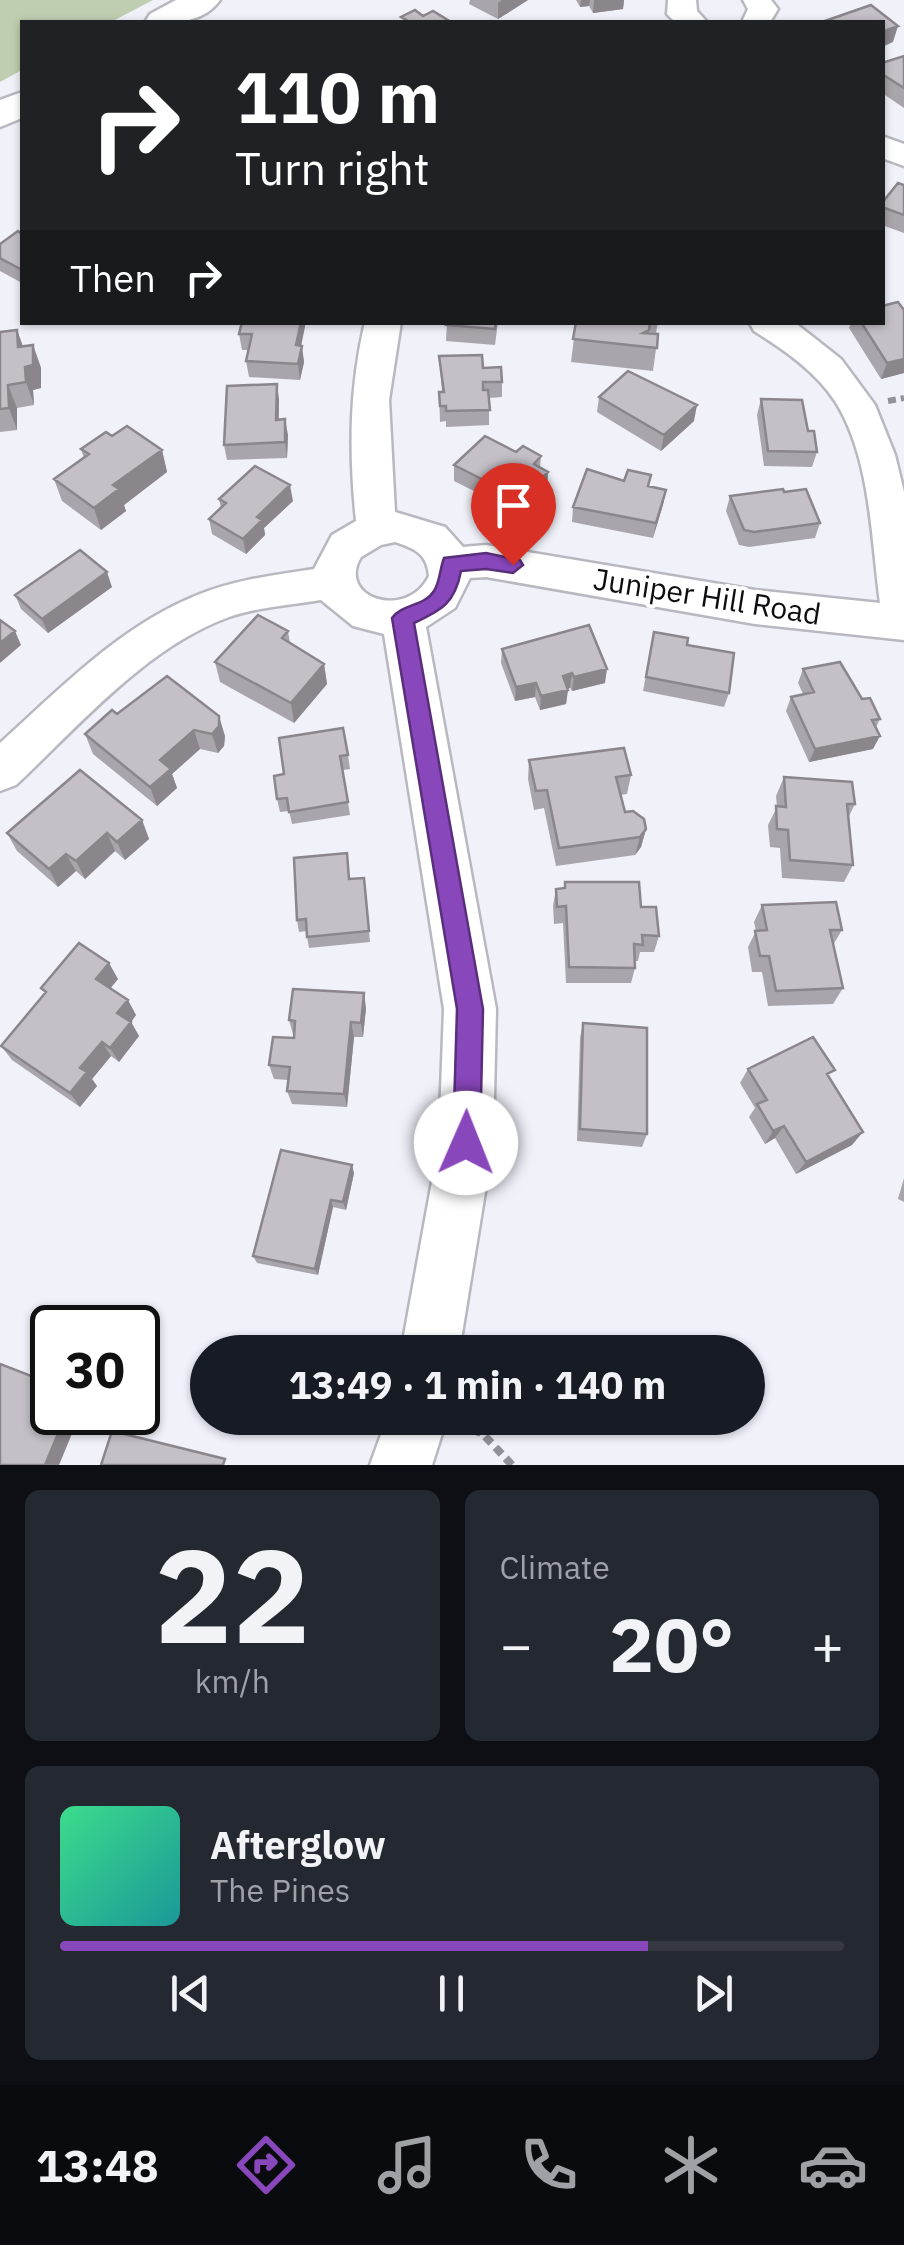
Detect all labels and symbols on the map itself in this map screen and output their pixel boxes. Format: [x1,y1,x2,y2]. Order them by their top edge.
pin [471,463,556,566]
street label: Juniper Hill Road [591,558,824,633]
position arrow [414,1091,518,1195]
speed limit sign: 30 [30,1305,160,1435]

